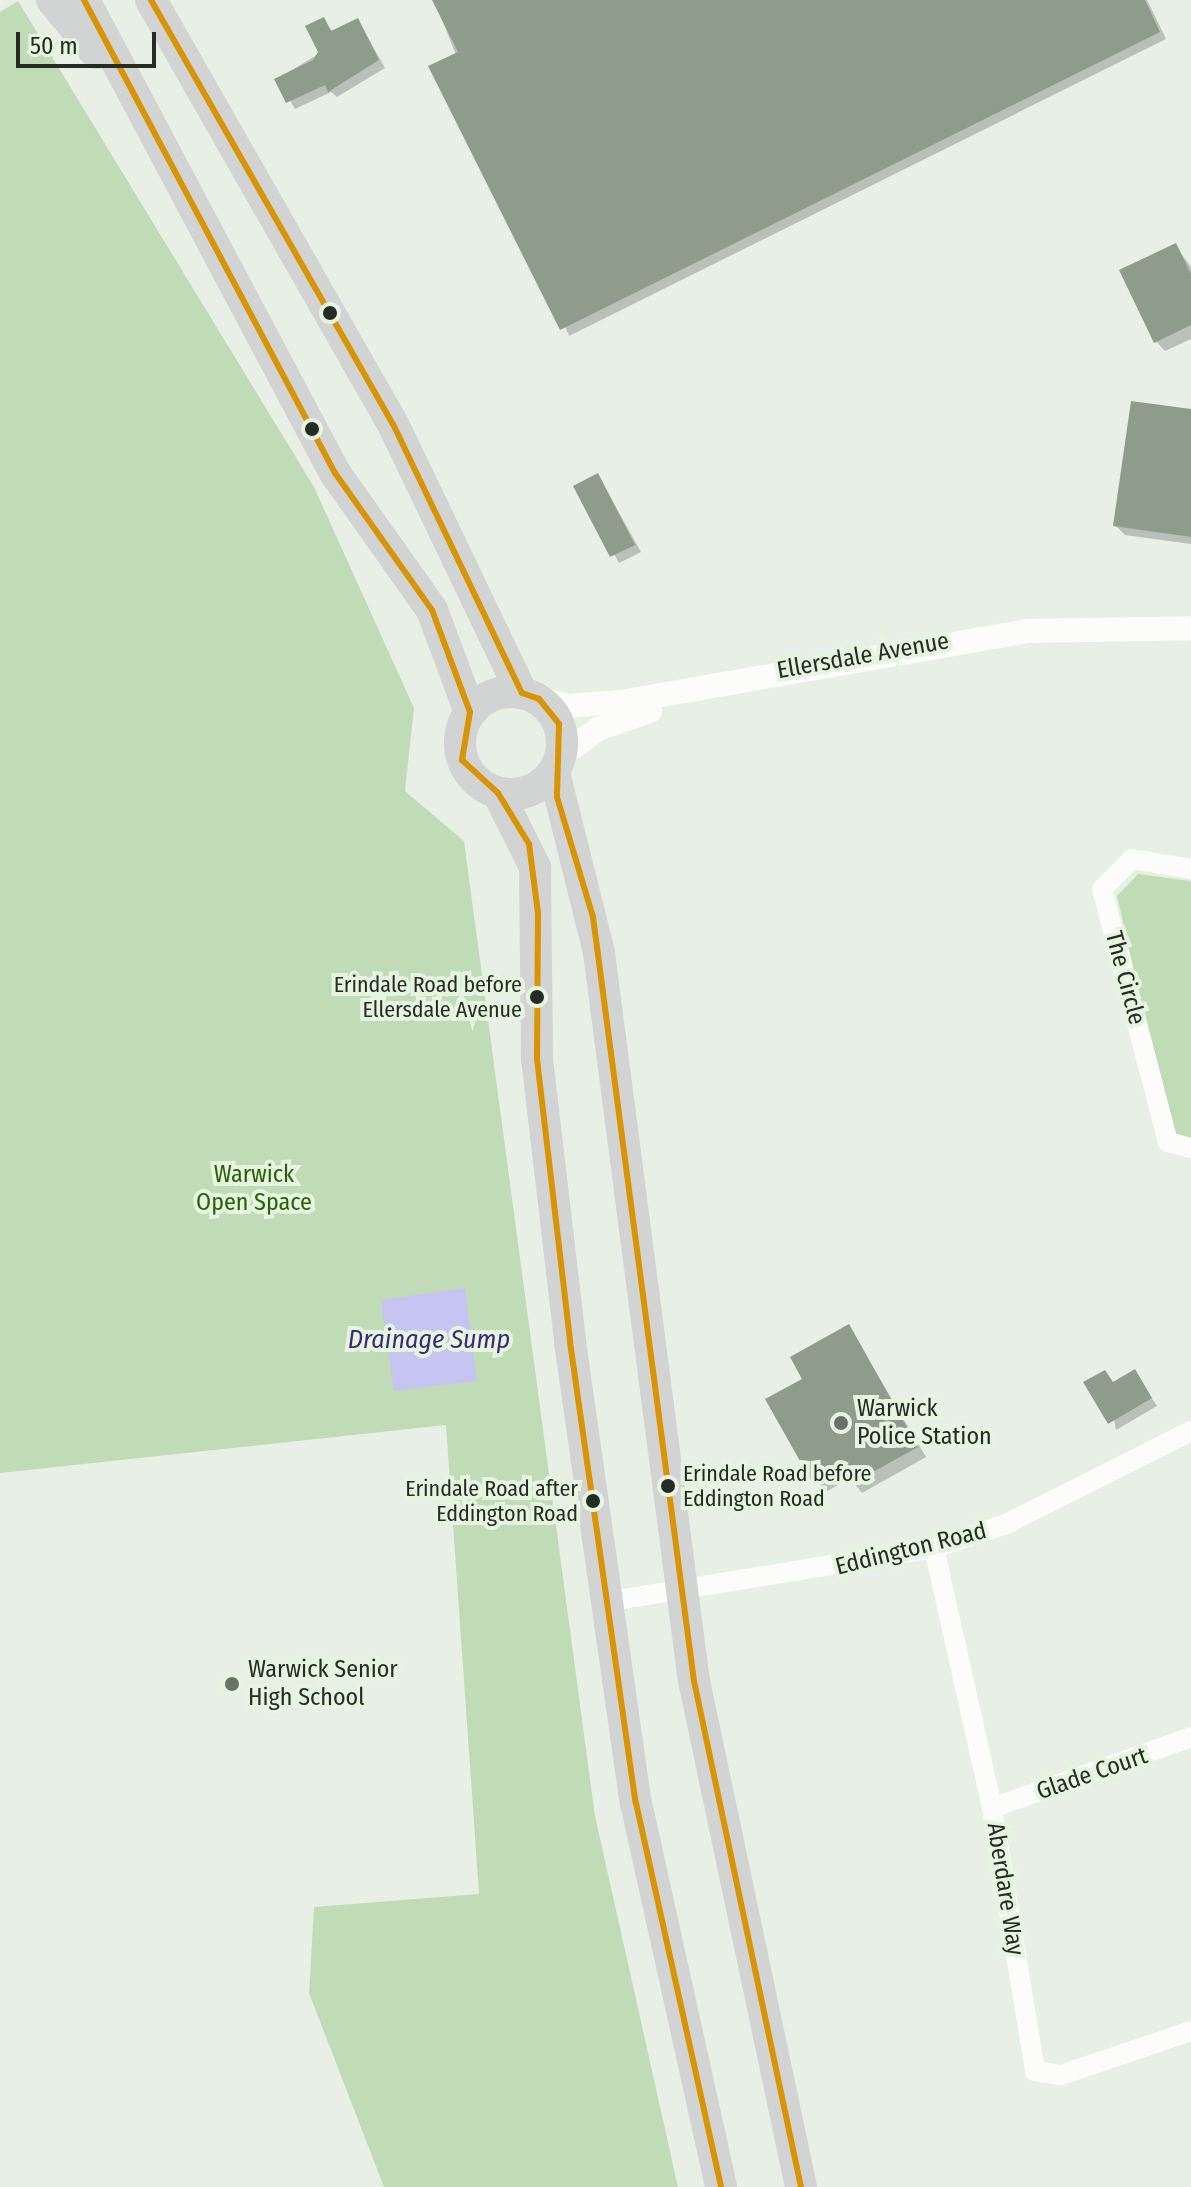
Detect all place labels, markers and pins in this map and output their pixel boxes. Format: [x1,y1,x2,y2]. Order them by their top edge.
unlabelled marker [322,305,338,321]
unlabelled marker [304,421,320,437]
place label: Erindale Road before Ellersdale Avenue [334,971,522,1022]
marker: Erindale Road before Ellersdale Avenue [529,989,545,1005]
place label: Warwick Police Station [857,1395,992,1451]
marker: Warwick Police Station [832,1414,850,1432]
place label: Erindale Road before Eddington Road [683,1460,871,1512]
place label: Erindale Road after Eddington Road [405,1475,578,1526]
marker: Erindale Road before Eddington Road [660,1478,676,1494]
marker: Erindale Road after Eddington Road [585,1493,601,1509]
place label: Warwick Senior High School [248,1656,398,1712]
marker: Warwick Senior High School [223,1675,241,1693]

